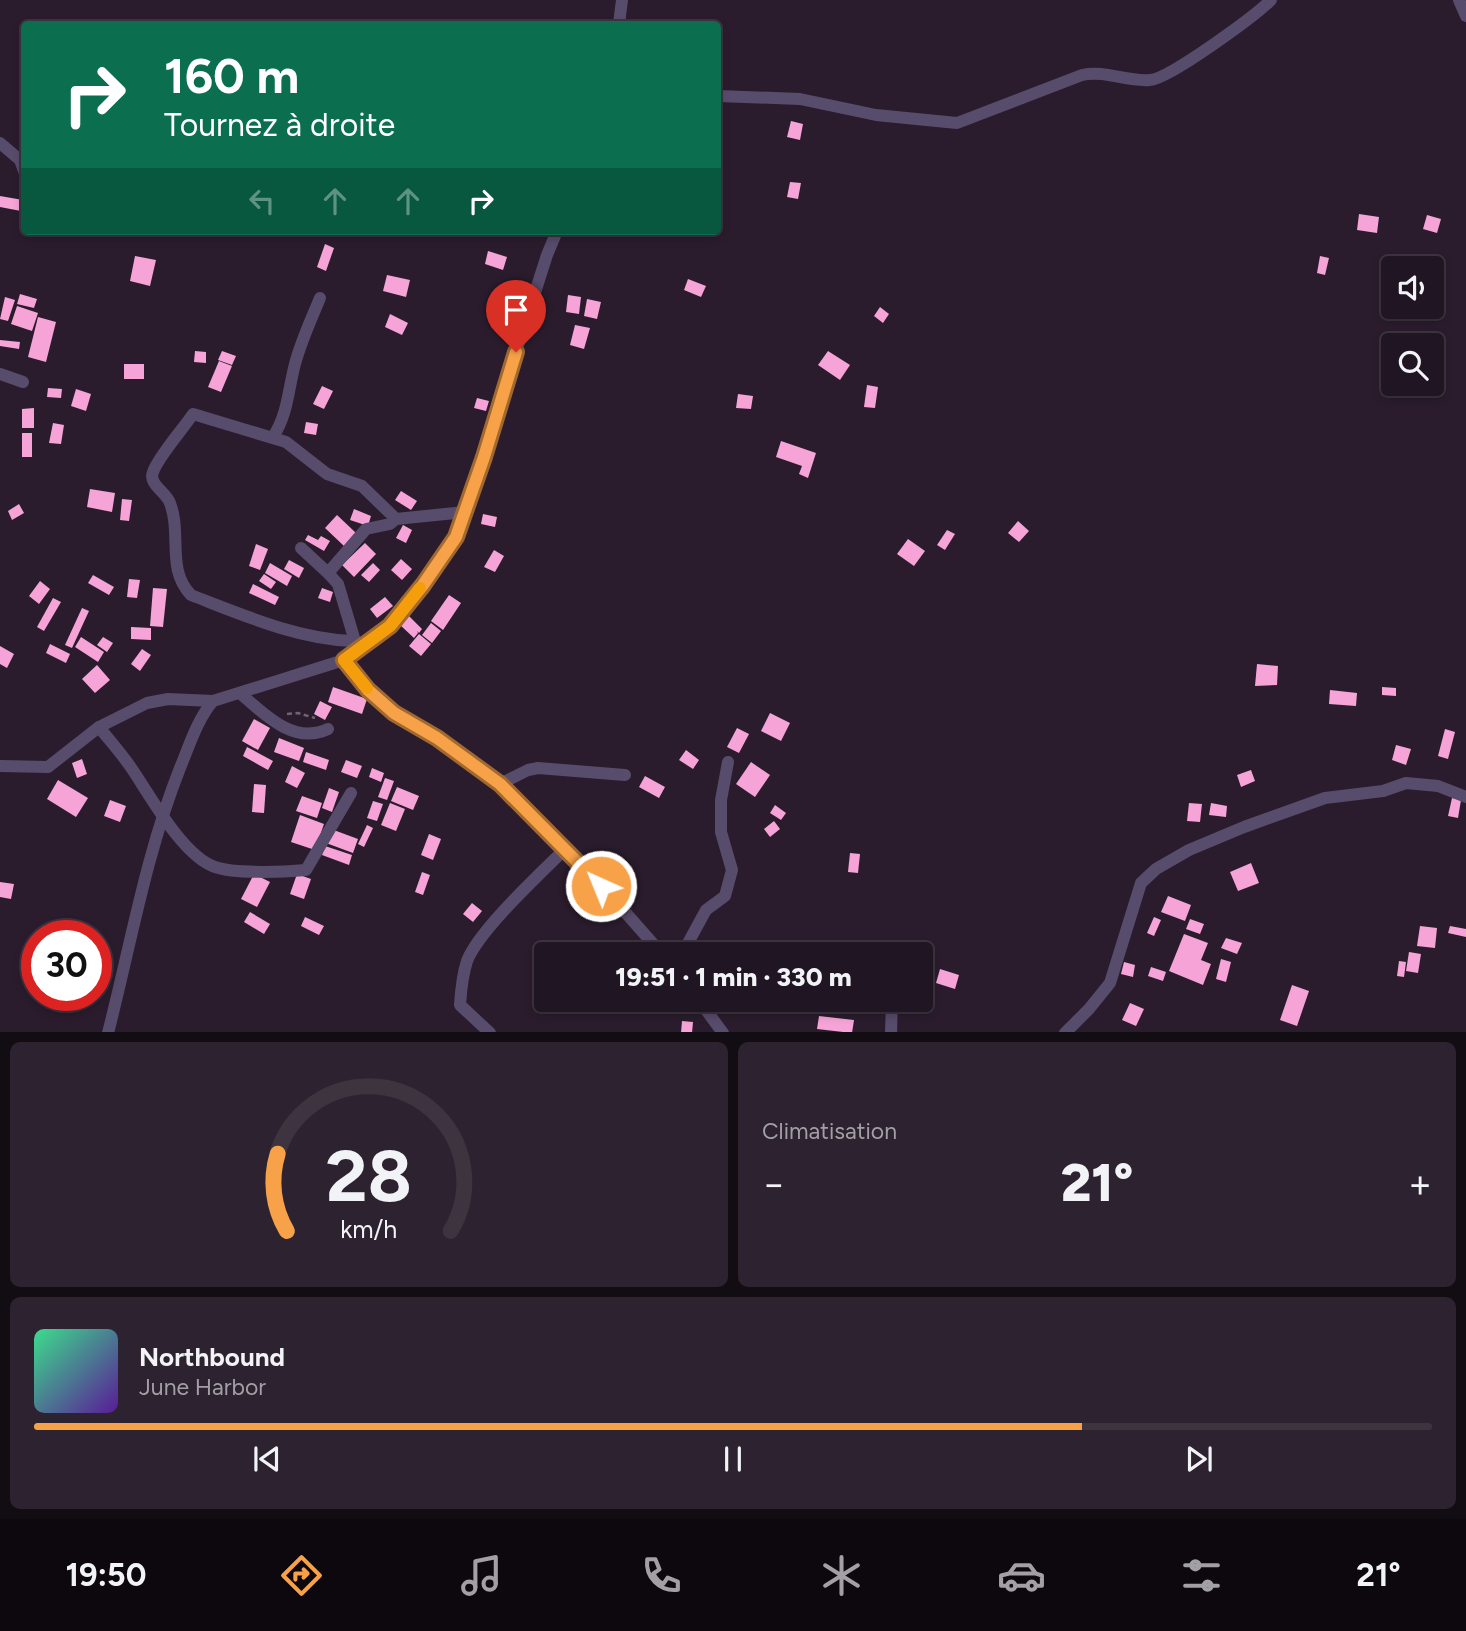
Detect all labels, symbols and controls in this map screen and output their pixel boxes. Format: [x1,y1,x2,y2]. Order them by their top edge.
text: 160 m [164,46,299,105]
icon: right [49,49,140,140]
text: Tournez à droite [164,106,395,144]
icon: left [243,182,281,220]
icon: ahead [316,182,354,220]
icon: ahead [389,182,427,220]
icon: right [462,182,500,220]
map controls [1381,256,1444,396]
button: sound [1381,256,1444,319]
pin [486,280,546,352]
icon: arrive [497,291,535,329]
button: search [1381,333,1444,396]
position arrow [564,849,638,923]
speed limit sign: 30 [21,920,112,1011]
text: 19:51 · 1 min · 330 m [615,961,852,993]
text: Climatisation [762,1117,897,1145]
text: 28 [326,1132,412,1219]
text: 21° [1061,1152,1133,1214]
text: − [762,1161,786,1207]
text: + [1408,1161,1432,1207]
text: km/h [340,1213,398,1243]
text: Northbound [139,1341,285,1373]
text: June Harbor [139,1373,266,1401]
icon: previous [248,1440,286,1478]
icon: pause [714,1440,752,1478]
icon: next [1180,1440,1218,1478]
icon: directions [277,1551,326,1600]
icon: music [457,1551,506,1600]
icon: phone [637,1551,686,1600]
icon: climate [817,1551,866,1600]
icon: car [997,1551,1046,1600]
icon: filters [1177,1551,1226,1600]
text: 19:50 [65,1556,146,1594]
text: 21° [1356,1556,1401,1594]

